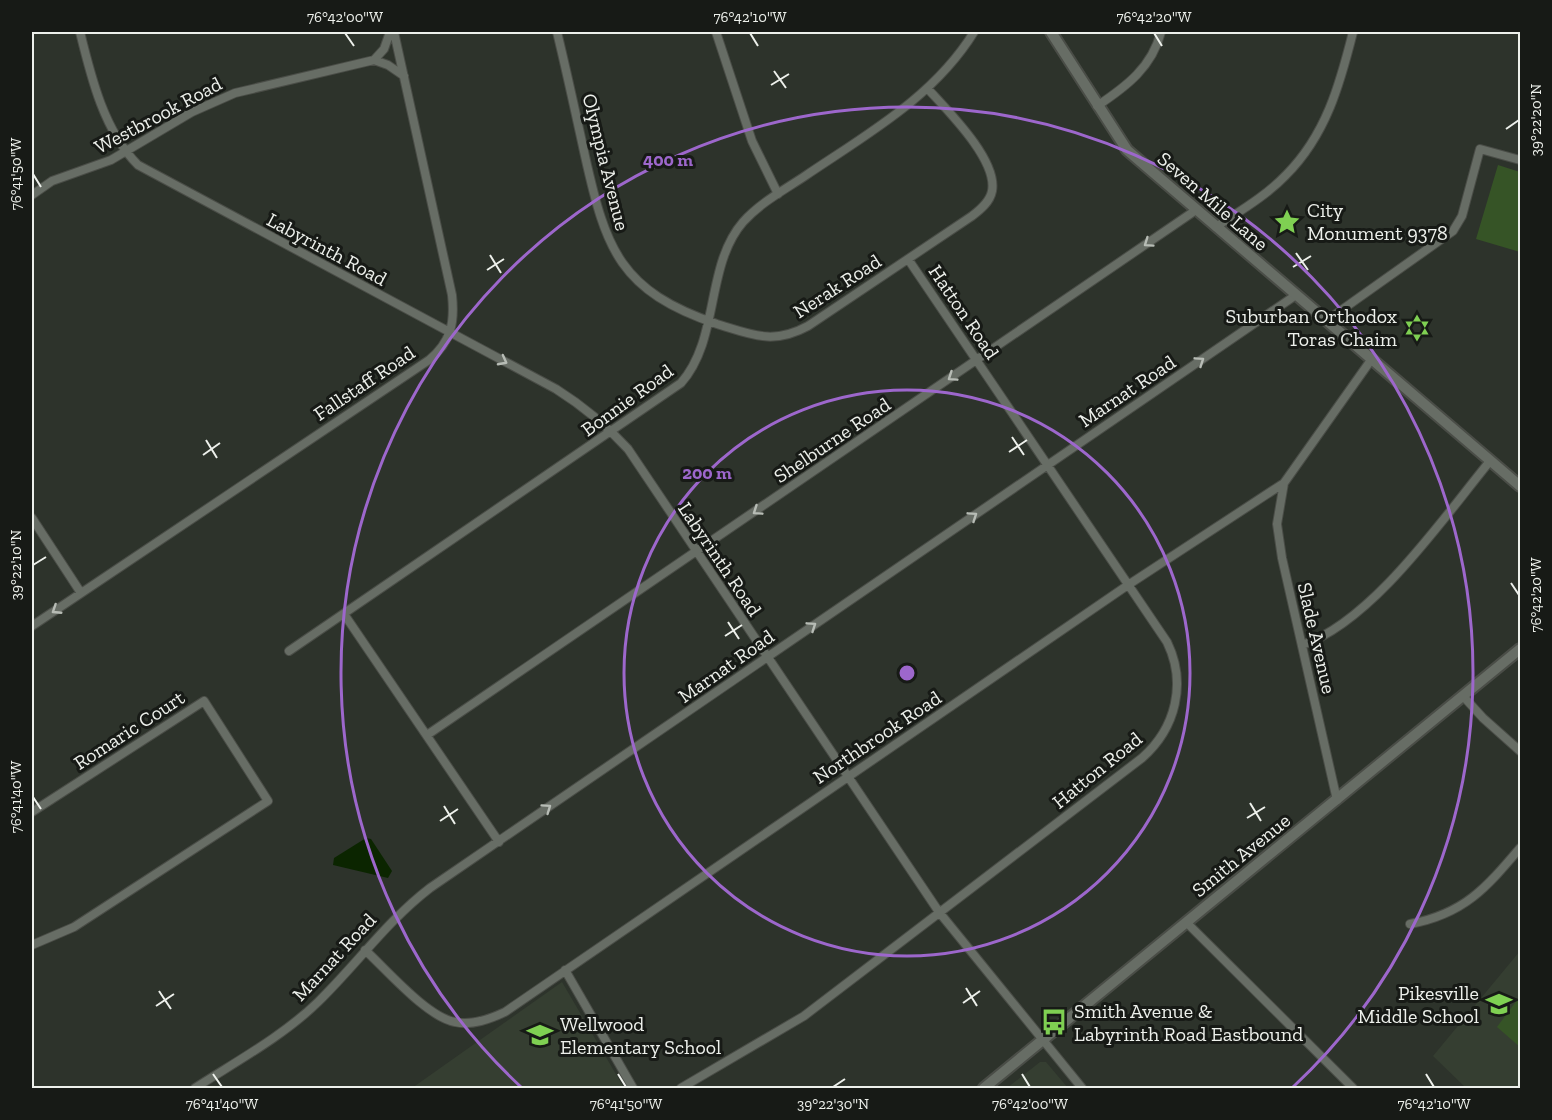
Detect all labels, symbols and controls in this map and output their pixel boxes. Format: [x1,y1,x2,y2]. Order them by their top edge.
text: 76°42'00"W [307,8,383,26]
text: 76°42'10"W [713,8,787,26]
text: 76°42'20"W [1117,8,1191,26]
street label: Westbrook Road [90,71,226,159]
text: 39°22'20"N [1527,84,1545,156]
street label: Olympia Avenue [577,91,635,233]
text: 76°41'50"W [7,138,25,210]
street label: Seven Mile Lane [1153,146,1273,256]
text: 400 m [643,149,693,171]
place label: City Monument 9378 [1307,198,1448,245]
street label: Labyrinth Road [263,207,391,291]
place icon: City Monument 9378 [1272,207,1302,237]
one-way arrow [1143,236,1154,247]
street label: Nerak Road [789,249,885,323]
street label: Hatton Road [924,260,1004,364]
place label: Suburban Orthodox Toras Chaim [1226,304,1398,351]
synagogue icon: Suburban Orthodox Toras Chaim [1402,313,1432,343]
street label: Fallstaff Road [309,340,419,426]
street label: Marnat Road [1074,350,1180,432]
one-way arrow [496,353,507,365]
one-way arrow [1193,357,1204,368]
street label: Bonnie Road [576,359,678,441]
one-way arrow [948,370,959,381]
street label: Shelburne Road [769,392,895,488]
text: 200 m [682,462,732,484]
street label: Labyrinth Road [673,497,767,621]
one-way arrow [752,504,763,515]
one-way arrow [966,512,977,523]
text: 39°22'10"N [7,530,25,600]
text: 76°42'20"W [1527,558,1545,632]
street label: Slade Avenue [1293,580,1341,696]
one-way arrow [52,602,62,614]
one-way arrow [805,622,816,633]
street label: Marnat Road [673,624,779,708]
centre of rings [897,663,917,683]
street label: Romaric Court [69,685,189,775]
street label: Northbrook Road [808,685,946,789]
street label: Hatton Road [1047,726,1147,814]
text: 76°41'40"W [7,761,25,833]
one-way arrow [541,804,552,815]
street label: Smith Avenue [1187,808,1295,902]
street label: Marnat Road [287,908,381,1006]
place label: Pikesville Middle School [1358,981,1479,1028]
school or university icon: Pikesville Middle School [1484,989,1514,1019]
place label: Smith Avenue & Labyrinth Road Eastbound [1074,999,1303,1046]
bus stop icon: Smith Avenue & Labyrinth Road Eastbound [1039,1007,1069,1037]
place label: Wellwood Elementary School [560,1012,721,1059]
school or university icon: Wellwood Elementary School [525,1020,555,1050]
text: 76°41'40"W [186,1095,258,1113]
text: 76°41'50"W [590,1095,662,1113]
text: 39°22'30"N [797,1095,869,1113]
text: 76°42'00"W [992,1095,1068,1113]
text: 76°42'10"W [1397,1095,1471,1113]

